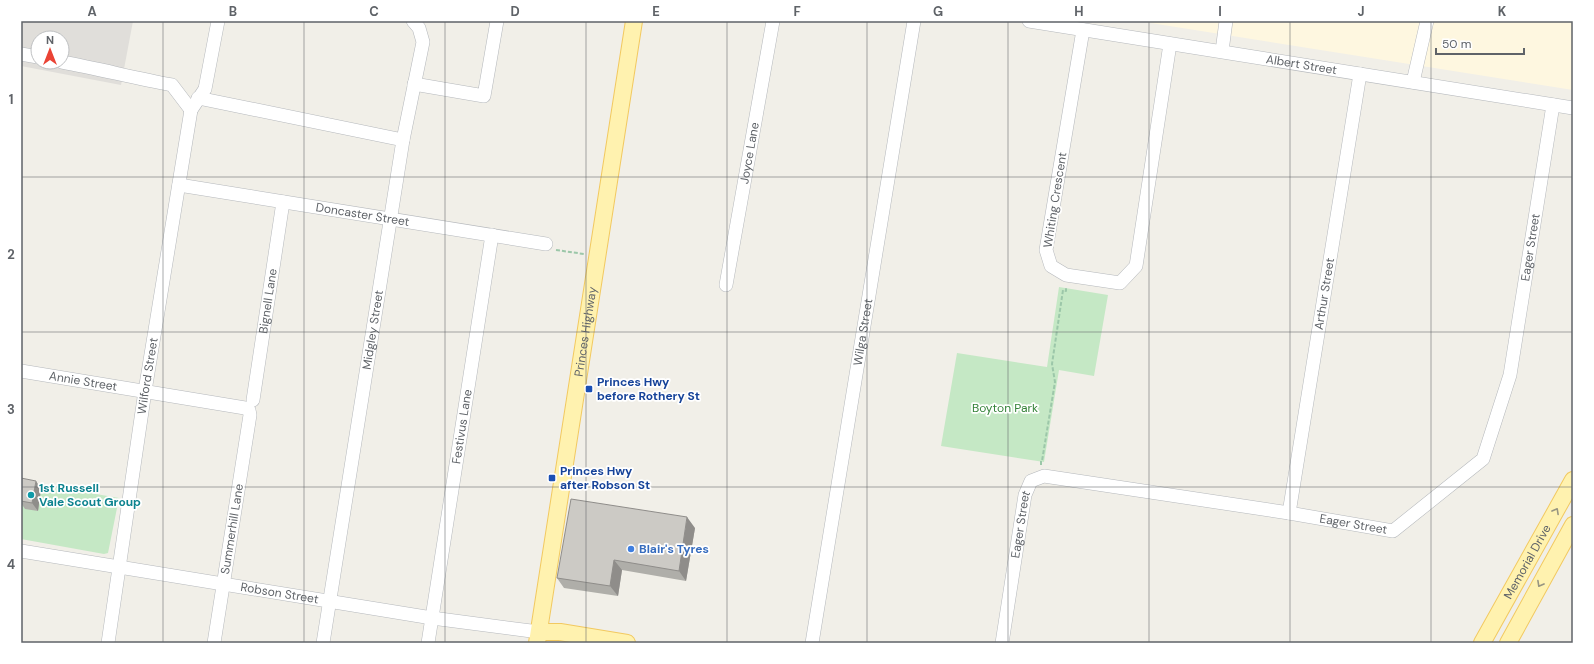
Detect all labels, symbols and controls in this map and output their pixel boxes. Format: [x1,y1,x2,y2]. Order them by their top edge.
text: A [87,3,97,20]
text: B [229,3,237,20]
text: C [369,3,379,20]
text: D [510,3,520,20]
text: E [652,3,660,20]
text: F [793,3,801,20]
text: G [933,3,943,20]
text: H [1074,3,1084,20]
text: I [1218,3,1222,20]
text: J [1357,3,1365,20]
text: K [1498,3,1507,20]
north arrow [30,30,70,70]
scale bar [1436,30,1524,56]
text: N [46,33,54,47]
text: 50 m [1442,36,1471,52]
street label: Albert Street [1265,51,1338,78]
text: 1 [9,91,13,108]
street label: Joyce Lane [736,121,763,185]
street label: Whiting Crescent [1040,151,1071,249]
street label: Doncaster Street [315,199,411,230]
street label: Eager Street [1517,212,1544,282]
text: 2 [7,246,15,263]
street label: Arthur Street [1311,256,1338,331]
street label: Bignell Lane [255,267,281,335]
street label: Princes Highway [571,285,600,378]
street label: Midgley Street [359,289,387,371]
street label: Wilga Street [850,297,876,367]
street label: Wilford Street [134,336,162,415]
street label: Annie Street [48,368,119,395]
place label: Princes Hwy before Rothery St [597,374,700,404]
marker: Princes Hwy before Rothery St [584,384,594,394]
street label: Festivus Lane [448,388,476,465]
park label: Boyton Park [972,400,1038,416]
text: 3 [7,401,15,418]
place label: Princes Hwy after Robson St [560,463,650,493]
marker: Princes Hwy after Robson St [547,473,557,483]
place label: 1st Russell Vale Scout Group [39,480,141,510]
street label: Summerhill Lane [217,482,247,575]
street label: Eager Street [1007,488,1034,559]
marker: 1st Russell Vale Scout Group [26,490,36,500]
one-way arrow [1551,508,1558,515]
street label: Eager Street [1318,510,1389,538]
street label: Memorial Drive [1500,522,1555,602]
place label: Blair's Tyres [639,541,709,557]
marker: Blair's Tyres [626,544,636,554]
text: 4 [7,556,15,573]
street label: Robson Street [239,579,320,607]
one-way arrow [1537,580,1545,587]

